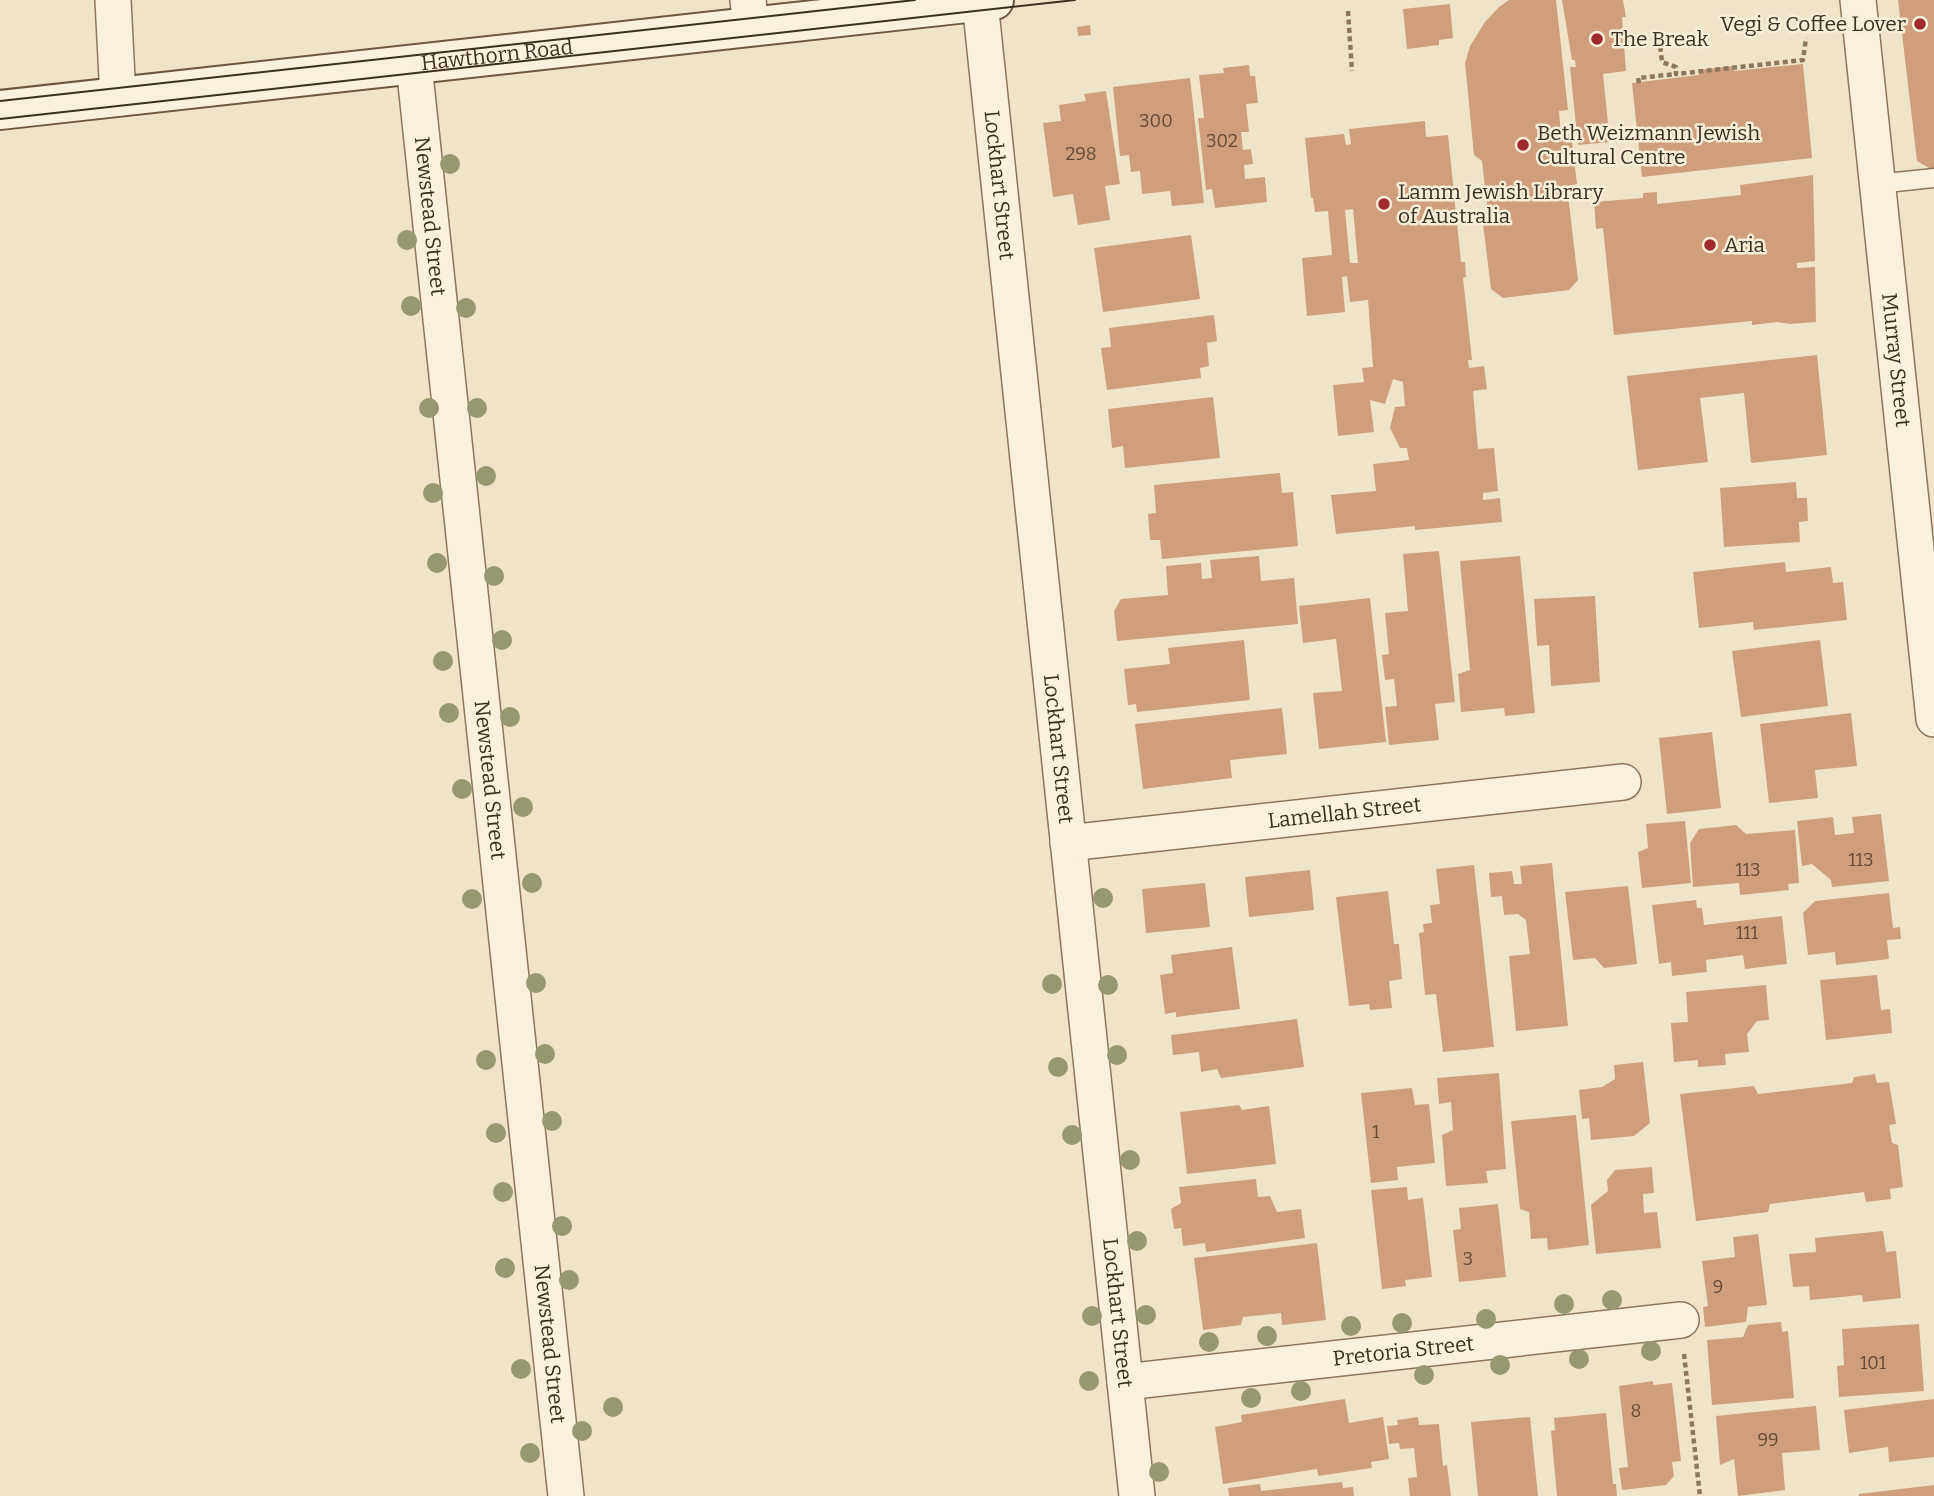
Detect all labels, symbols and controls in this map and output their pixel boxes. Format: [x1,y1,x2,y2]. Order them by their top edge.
place label: Vegi & Coffee Lover [1720,11,1906,37]
marker: Vegi & Coffee Lover [1912,16,1928,32]
place label: The Break [1611,26,1709,52]
marker: The Break [1589,31,1605,47]
street label: Hawthorn Road [420,34,574,76]
street label: Lockhart Street [978,109,1020,262]
house number: 300 [1139,110,1173,132]
place label: Beth Weizmann Jewish Cultural Centre [1537,120,1760,170]
house number: 302 [1206,130,1238,152]
street label: Newstead Street [409,135,451,298]
marker: Beth Weizmann Jewish Cultural Centre [1515,137,1531,153]
house number: 298 [1065,143,1097,165]
place label: Lamm Jewish Library of Australia [1398,179,1604,229]
marker: Lamm Jewish Library of Australia [1376,196,1392,212]
place label: Aria [1724,232,1765,258]
marker: Aria [1702,237,1718,253]
street label: Murray Street [1876,292,1916,429]
street label: Lockhart Street [1038,673,1079,825]
street label: Newstead Street [469,699,511,861]
street label: Lamellah Street [1266,791,1423,834]
house number: 113 [1849,849,1873,871]
house number: 113 [1736,859,1760,881]
house number: 111 [1736,922,1759,944]
house number: 1 [1372,1121,1380,1143]
street label: Lockhart Street [1097,1237,1139,1389]
house number: 3 [1463,1248,1473,1270]
street label: Newstead Street [528,1263,571,1425]
house number: 9 [1713,1276,1723,1298]
street label: Pretoria Street [1331,1330,1476,1372]
house number: 101 [1860,1352,1887,1374]
house number: 8 [1631,1400,1641,1422]
house number: 99 [1757,1429,1779,1451]

